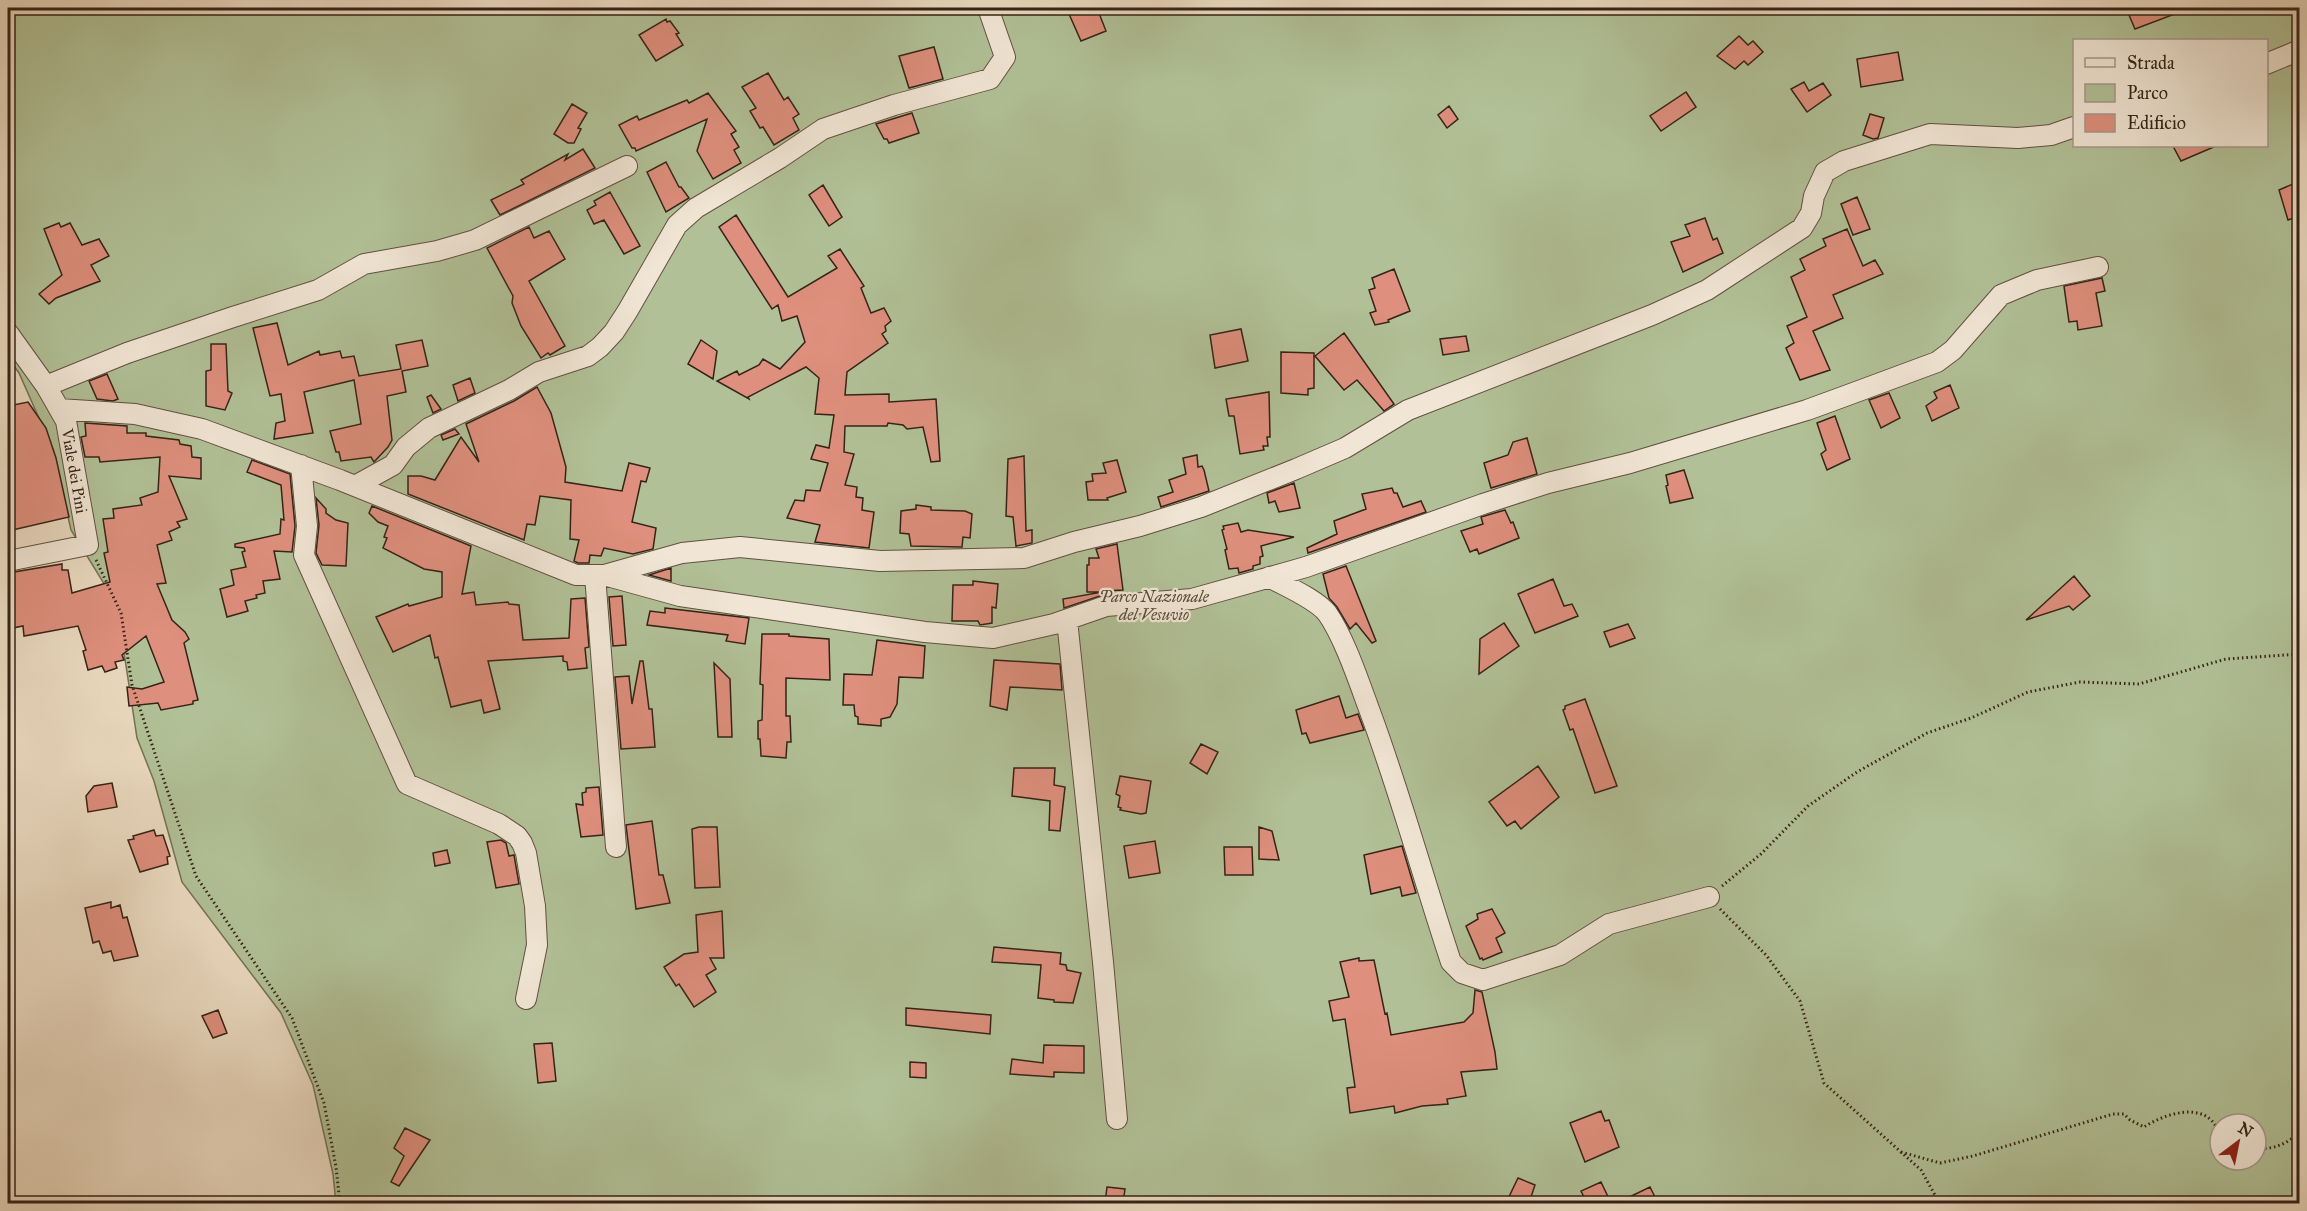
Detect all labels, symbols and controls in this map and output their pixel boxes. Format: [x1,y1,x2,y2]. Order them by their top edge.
legend [2073,39,2268,147]
text: Strada [2127,52,2175,74]
text: Parco [2127,82,2168,104]
text: Edificio [2127,112,2186,134]
street label: Viale dei Pini [58,426,91,516]
park label: Parco Nazionale del Vesuvio [1099,587,1210,624]
north arrow [2208,1112,2268,1172]
text: N [2235,1118,2257,1142]

